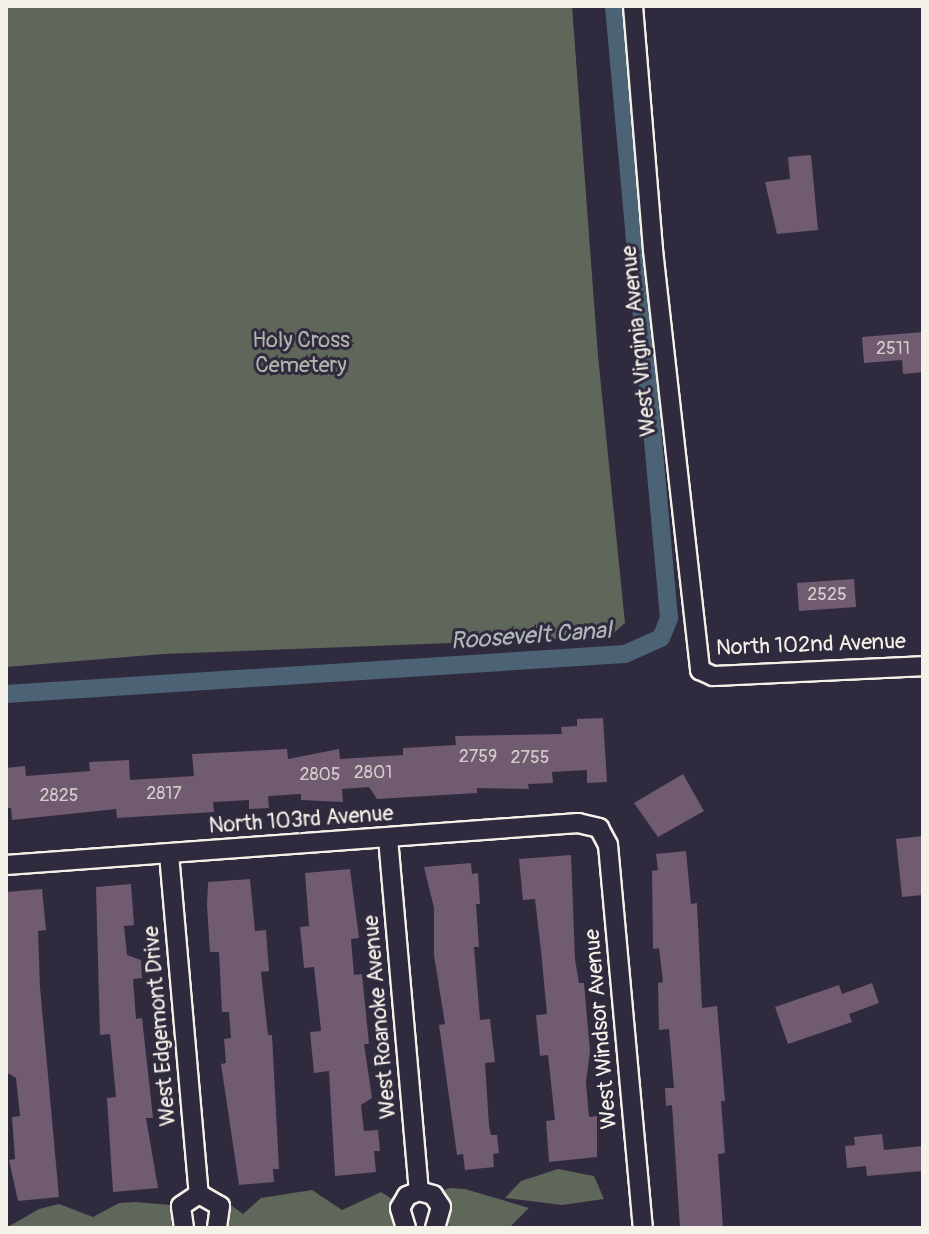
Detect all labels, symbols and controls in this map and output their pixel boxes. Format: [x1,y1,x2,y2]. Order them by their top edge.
street label: West Virginia Avenue [616,244,662,438]
park label: Holy Cross Cemetery [252,327,350,378]
house number: 2511 [876,338,910,360]
house number: 2525 [807,584,847,606]
water label: Roosevelt Canal [450,616,612,656]
street label: North 102nd Avenue [716,628,906,662]
house number: 2759 [459,746,497,768]
house number: 2755 [510,747,550,769]
house number: 2801 [354,762,392,784]
house number: 2805 [299,764,341,786]
house number: 2817 [146,783,182,805]
house number: 2825 [40,785,78,807]
street label: North 103rd Avenue [208,800,394,840]
street label: West Roanoke Avenue [358,914,402,1120]
street label: West Edgemont Drive [138,925,182,1127]
street label: West Windsor Avenue [579,928,623,1130]

